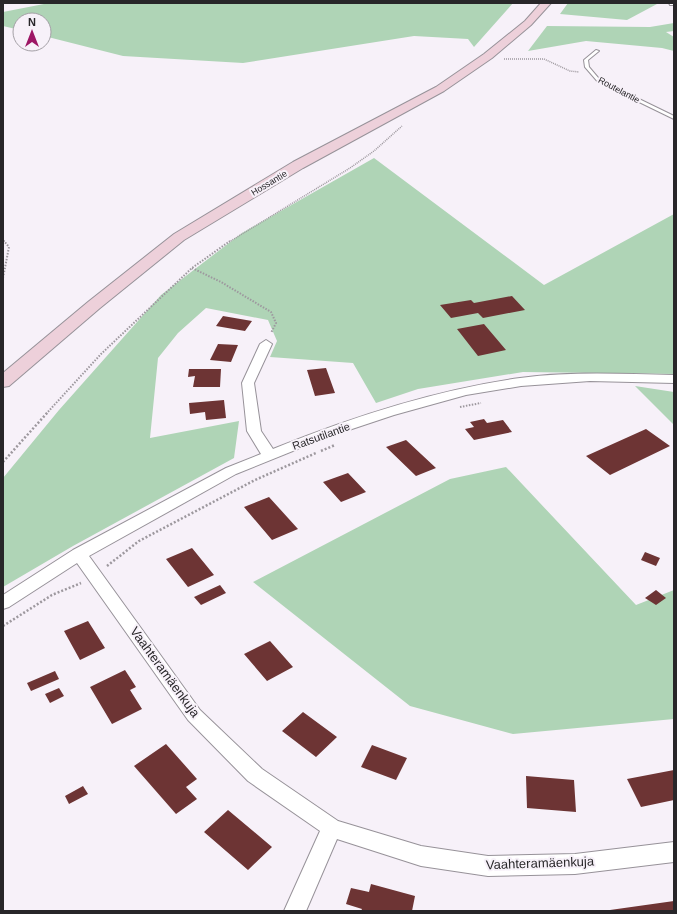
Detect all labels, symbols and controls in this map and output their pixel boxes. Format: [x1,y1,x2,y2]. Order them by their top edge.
north arrow [12,12,52,52]
text: N [28,16,36,28]
street label: Routelantie [597,75,641,105]
street label: Hossantie [249,168,289,198]
street label: Ratsutilantie [291,420,351,452]
street label: Vaahteramäenkuja [127,624,203,721]
street label: Vaahteramäenkuja [486,854,595,872]

